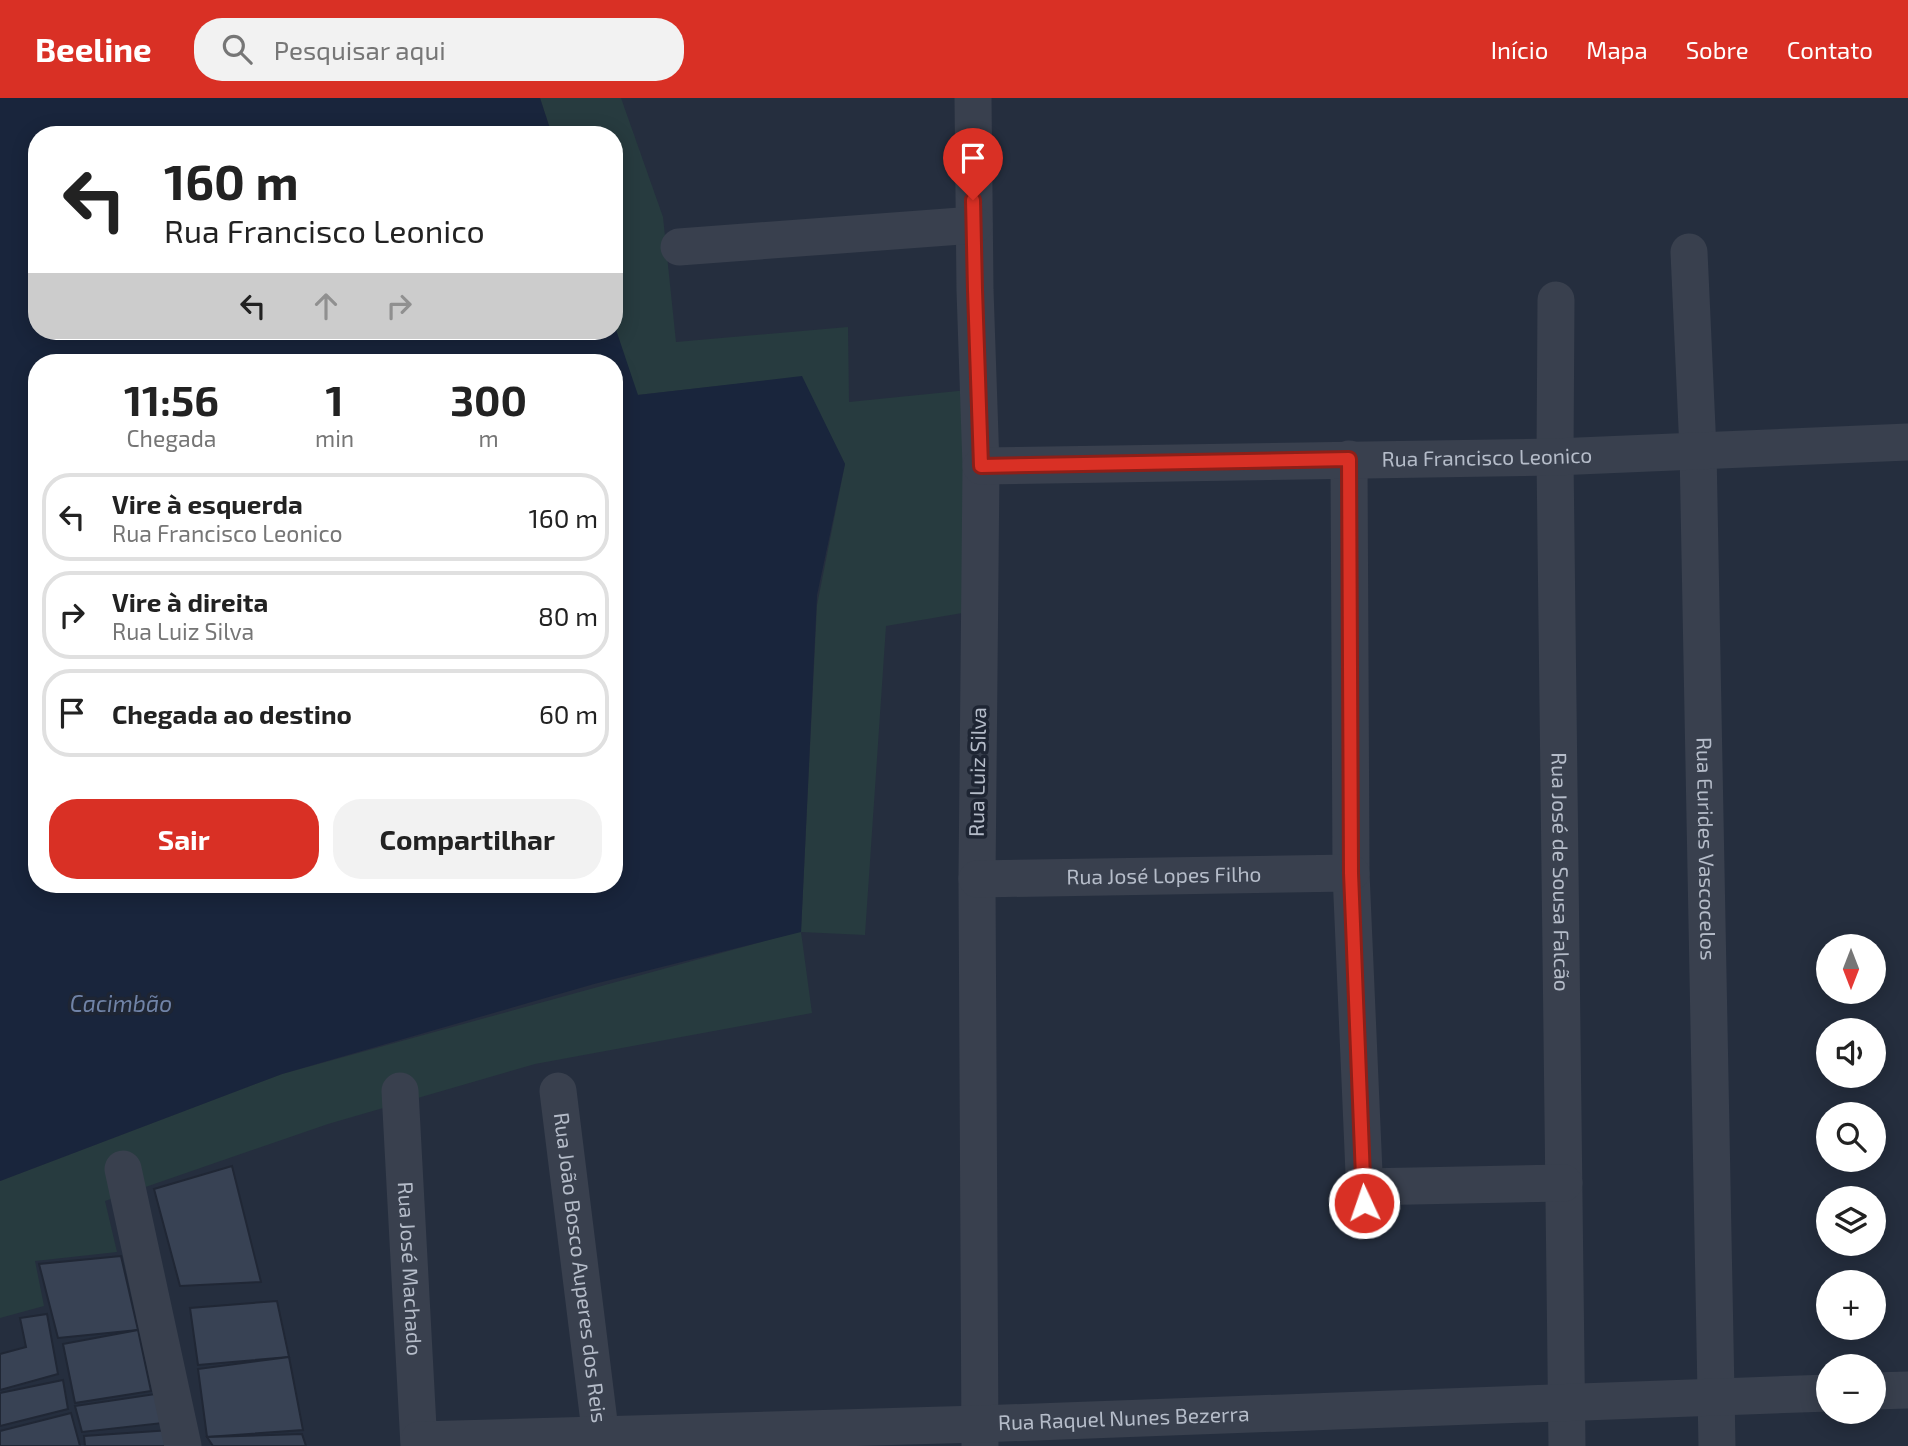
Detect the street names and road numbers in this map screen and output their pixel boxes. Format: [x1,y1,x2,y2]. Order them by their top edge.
street label: Rua Francisco Leonico [1381,441,1593,471]
street label: Rua Luiz Silva [963,707,990,837]
street label: Rua Eurides Vascocelos [1692,737,1722,961]
street label: Rua José de Sousa Falcão [1548,752,1575,992]
street label: Rua José Lopes Filho [1066,860,1262,889]
street label: Rua João Bosco Auperes dos Reis [550,1111,613,1424]
street label: Rua José Machado [394,1181,428,1356]
street label: Rua Raquel Nunes Bezerra [997,1400,1250,1434]

